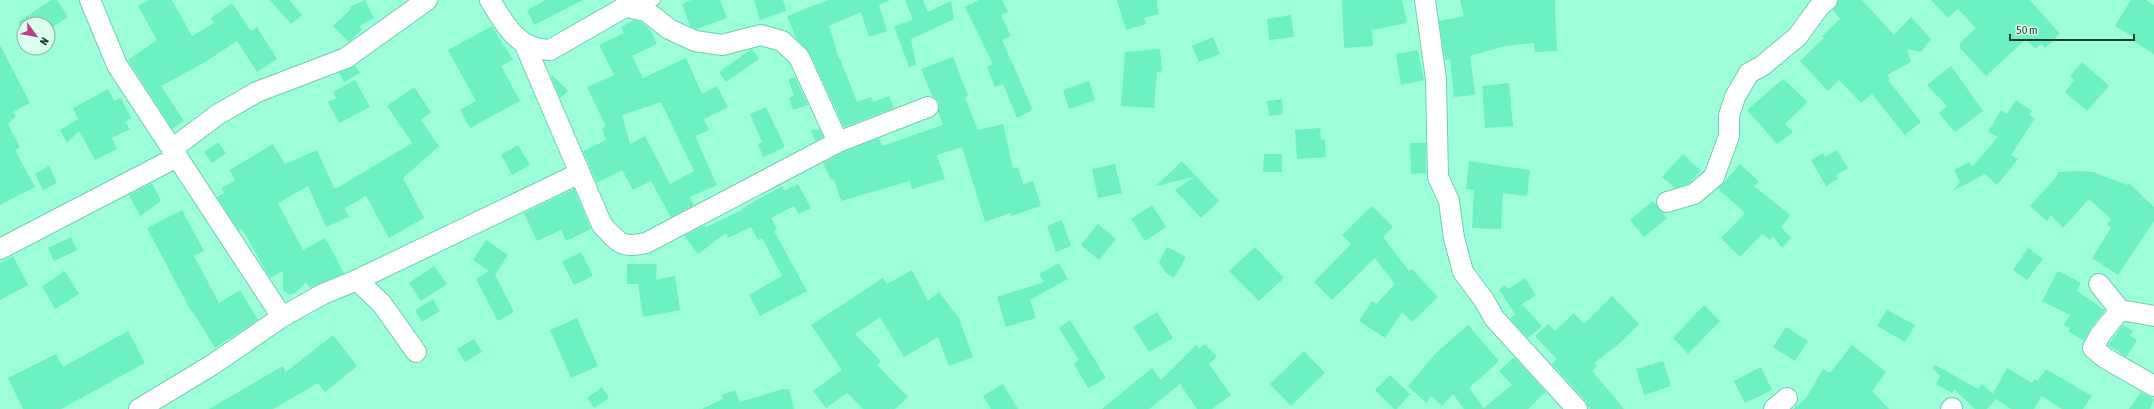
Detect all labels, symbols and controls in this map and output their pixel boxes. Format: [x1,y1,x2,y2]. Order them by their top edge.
north arrow [16,16,56,56]
scale bar [2010,16,2134,42]
text: 50 m [2016,23,2038,37]
text: N [38,35,51,47]

